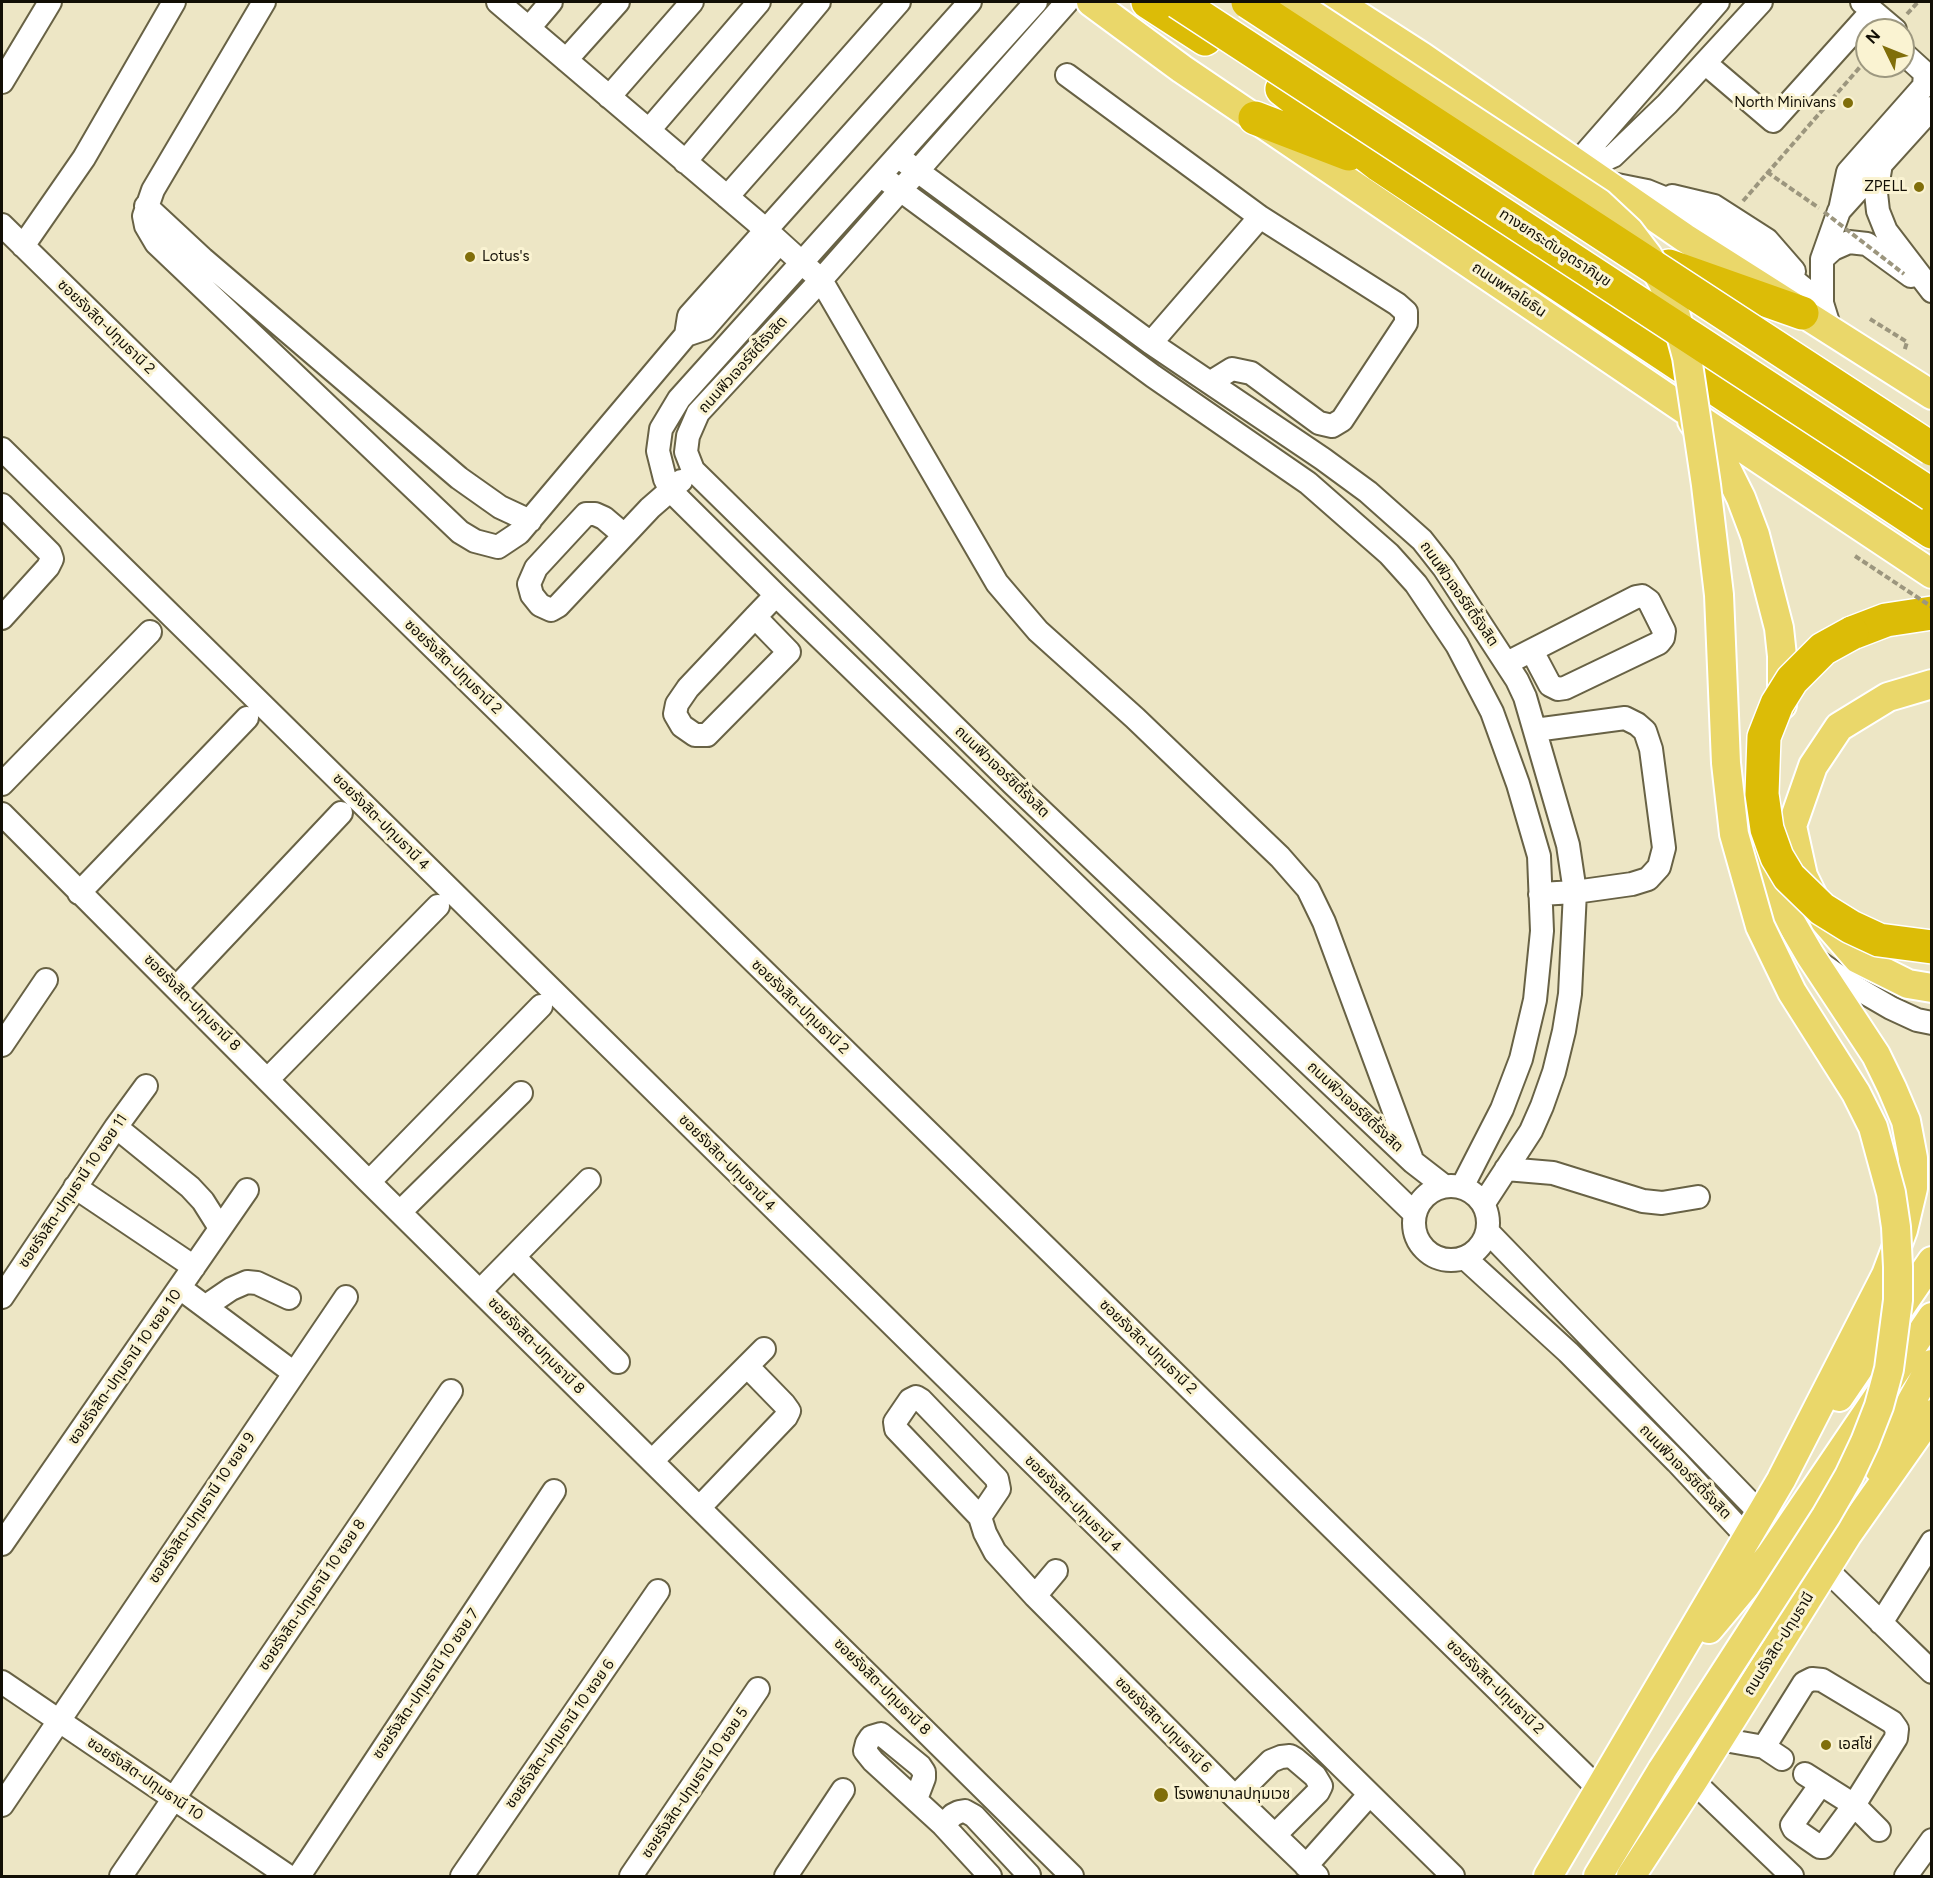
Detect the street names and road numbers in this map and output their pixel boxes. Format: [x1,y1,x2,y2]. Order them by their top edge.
street label: ทางยกระดับอุตราภิมุข [1496,205,1614,291]
street label: ถนนพหลโยธิน [1468,259,1550,321]
street label: ซอยรังสิต-ปทุมธานี 2 [54,276,158,378]
street label: ถนนฟิวเจอร์ซิตี้รังสิต [695,313,791,417]
street label: ถนนฟิวเจอร์ซิตี้รังสิต [1416,538,1502,650]
street label: ซอยรังสิต-ปทุมธานี 2 [401,616,505,718]
street label: ถนนฟิวเจอร์ซิตี้รังสิต [951,722,1053,822]
street label: ซอยรังสิต-ปทุมธานี 4 [329,770,433,874]
street label: ซอยรังสิต-ปทุมธานี 8 [140,951,244,1055]
street label: ซอยรังสิต-ปทุมธานี 2 [748,956,852,1058]
street label: ถนนฟิวเจอร์ซิตี้รังสิต [1303,1058,1407,1156]
street label: ซอยรังสิต-ปทุมธานี 10 ซอย 11 [15,1111,131,1271]
street label: ซอยรังสิต-ปทุมธานี 4 [675,1111,779,1215]
street label: ซอยรังสิต-ปทุมธานี 10 ซอย 10 [65,1286,185,1448]
street label: ซอยรังสิต-ปทุมธานี 8 [484,1294,588,1398]
street label: ซอยรังสิต-ปทุมธานี 2 [1096,1296,1200,1398]
street label: ถนนฟิวเจอร์ซิตี้รังสิต [1635,1421,1735,1523]
street label: ซอยรังสิต-ปทุมธานี 10 ซอย 9 [145,1429,259,1587]
street label: ซอยรังสิต-ปทุมธานี 4 [1021,1452,1125,1556]
street label: ซอยรังสิต-ปทุมธานี 10 ซอย 8 [255,1516,369,1674]
street label: ถนนรังสิต-ปทุมธานี [1740,1589,1818,1699]
street label: ซอยรังสิต-ปทุมธานี 10 ซอย 7 [369,1605,483,1763]
street label: ซอยรังสิต-ปทุมธานี 8 [830,1635,934,1739]
street label: ซอยรังสิต-ปทุมธานี 2 [1443,1636,1547,1738]
street label: ซอยรังสิต-ปทุมธานี 10 ซอย 6 [502,1656,618,1812]
street label: ซอยรังสิต-ปทุมธานี 6 [1111,1673,1215,1777]
street label: ซอยรังสิต-ปทุมธานี 10 ซอย 5 [638,1704,752,1862]
street label: ซอยรังสิต-ปทุมธานี 10 [84,1734,206,1824]

